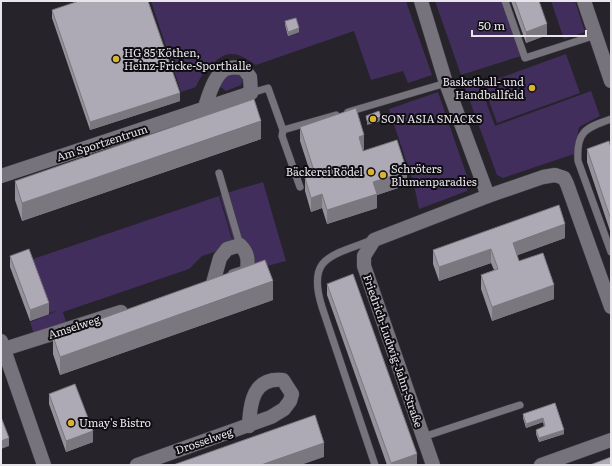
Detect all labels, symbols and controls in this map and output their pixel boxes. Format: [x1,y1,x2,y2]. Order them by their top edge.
scale bar [472,12,586,38]
text: 50 m [478,16,505,34]
place label: HG 85 Köthen, Heinz-Fricke-Sporthalle [124,44,252,73]
marker: HG 85 Köthen, Heinz-Fricke-Sporthalle [111,54,121,64]
place label: Basketball- und Handballfeld [442,73,524,102]
marker: Basketball- und Handballfeld [527,83,537,93]
place label: SON ASIA SNACKS [381,110,482,126]
marker: SON ASIA SNACKS [368,114,378,124]
street label: Am Sportzentrum [54,120,150,164]
place label: Schröters Blumenparadies [391,160,477,189]
place label: Bäckerei Rödel [286,163,363,179]
marker: Bäckerei Rödel [366,167,376,177]
marker: Schröters Blumenparadies [378,170,388,180]
street label: Friedrich-Ludwig-Jahn-Straße [360,272,428,430]
street label: Amselweg [46,310,102,342]
place label: Umay's Bistro [79,414,151,430]
marker: Umay's Bistro [66,418,76,428]
street label: Drosselweg [173,422,235,457]

